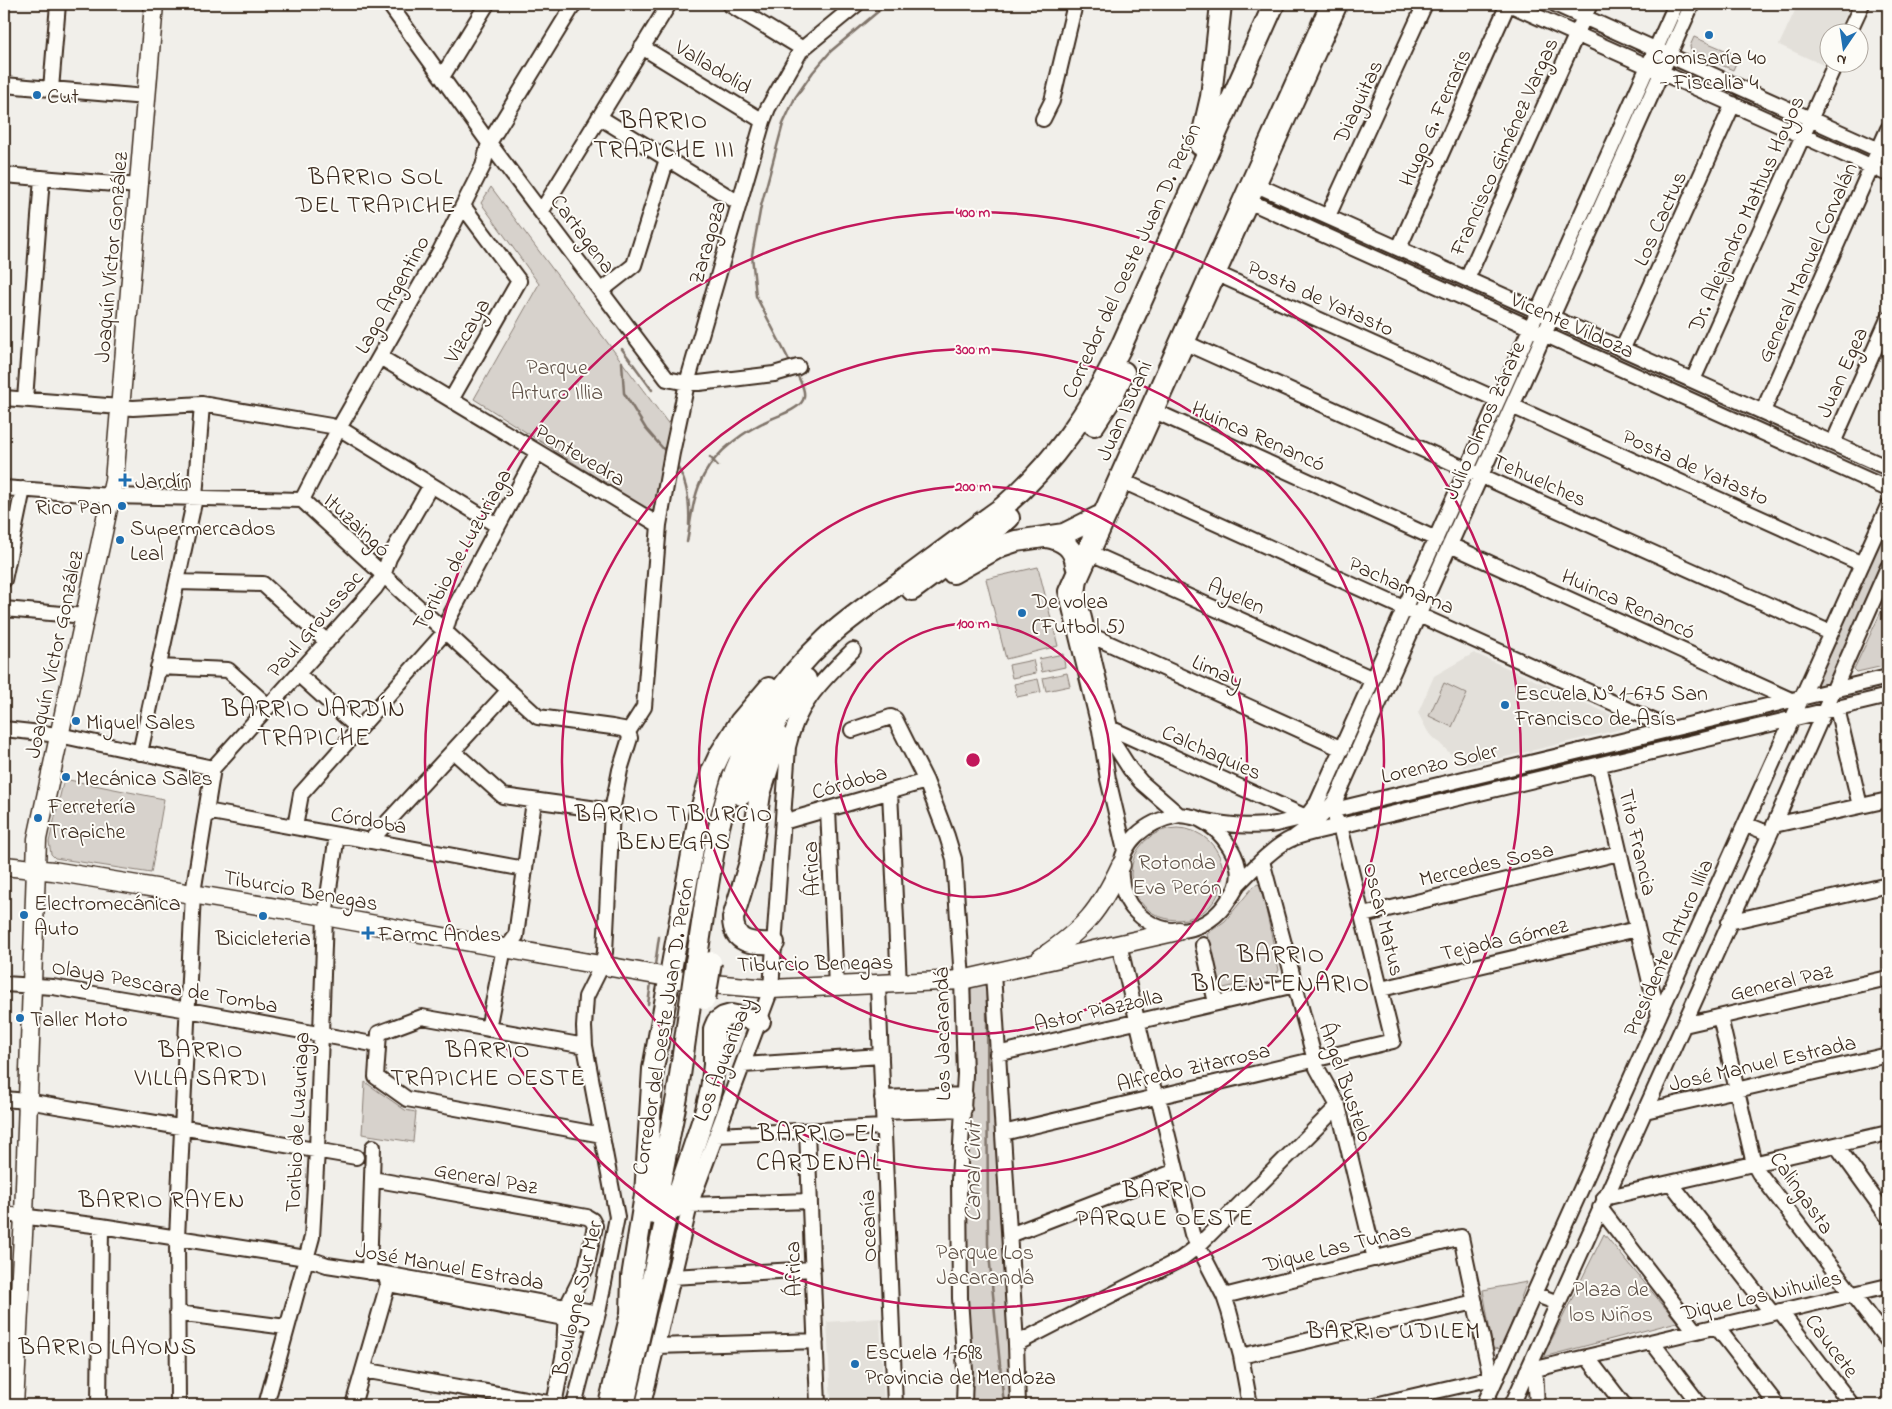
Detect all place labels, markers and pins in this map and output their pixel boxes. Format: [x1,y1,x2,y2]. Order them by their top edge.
marker: Comisaría 40 - Fiscalia 4 [1703,29,1715,41]
place label: Comisaría 40 - Fiscalia 4 [1652,43,1766,100]
place label: Cut [47,82,80,114]
marker: Cut [31,89,43,101]
place label: Jardín [135,467,192,499]
marker: Jardín [119,474,131,486]
place label: Rico Pan [35,493,112,525]
marker: Rico Pan [116,500,128,512]
place label: Supermercados Leal [130,514,276,571]
marker: Supermercados Leal [114,534,126,546]
place label: De volea (Futbol 5) [1031,587,1125,644]
marker: De volea (Futbol 5) [1016,607,1028,619]
place label: Escuela N° 1-675 San Francisco de Asís [1514,679,1708,736]
marker: Escuela N° 1-675 San Francisco de Asís [1499,699,1511,711]
place label: Miguel Sales [86,708,196,741]
marker: Miguel Sales [70,715,82,727]
centre of rings [964,751,982,769]
place label: Mecánica Sales [76,764,213,796]
marker: Mecánica Sales [60,771,72,783]
place label: Ferretería Trapiche [47,792,136,849]
marker: Ferretería Trapiche [32,812,44,824]
place label: Electromecánica Auto [34,889,181,946]
marker: Electromecánica Auto [18,909,30,921]
marker: Bicicleteria [257,910,269,922]
place label: Farmc Andes [377,920,501,952]
place label: Bicicleteria [214,924,311,956]
marker: Farmc Andes [362,927,374,939]
place label: Taller Moto [30,1005,128,1037]
marker: Taller Moto [14,1012,26,1024]
place label: Escuela 1-698 Provincia de Mendoza [865,1338,1056,1395]
marker: Escuela 1-698 Provincia de Mendoza [849,1358,861,1370]

